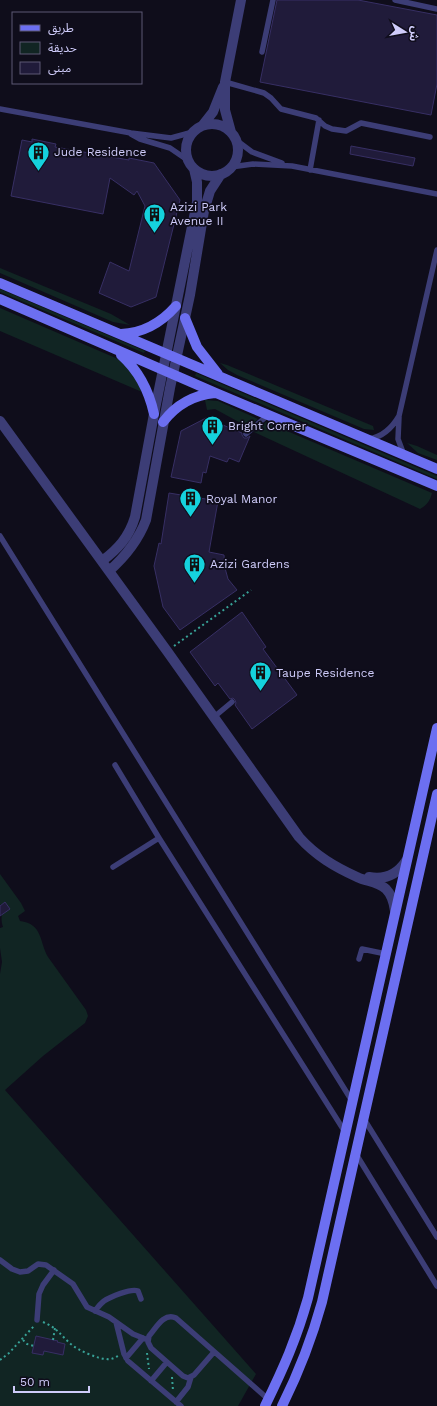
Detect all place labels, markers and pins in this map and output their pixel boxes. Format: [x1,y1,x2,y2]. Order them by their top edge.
building icon: Jude Residence [25,139,51,172]
place label: Jude Residence [54,145,146,159]
place label: Azizi Park Avenue II [170,200,227,228]
building icon: Azizi Park Avenue II [142,201,168,234]
building icon: Bright Corner [199,413,225,446]
place label: Bright Corner [228,419,306,433]
building icon: Royal Manor [177,486,203,519]
place label: Royal Manor [206,492,278,506]
building icon: Azizi Gardens [182,551,208,584]
place label: Azizi Gardens [210,557,290,571]
building icon: Taupe Residence [248,660,274,693]
place label: Taupe Residence [276,666,375,680]

